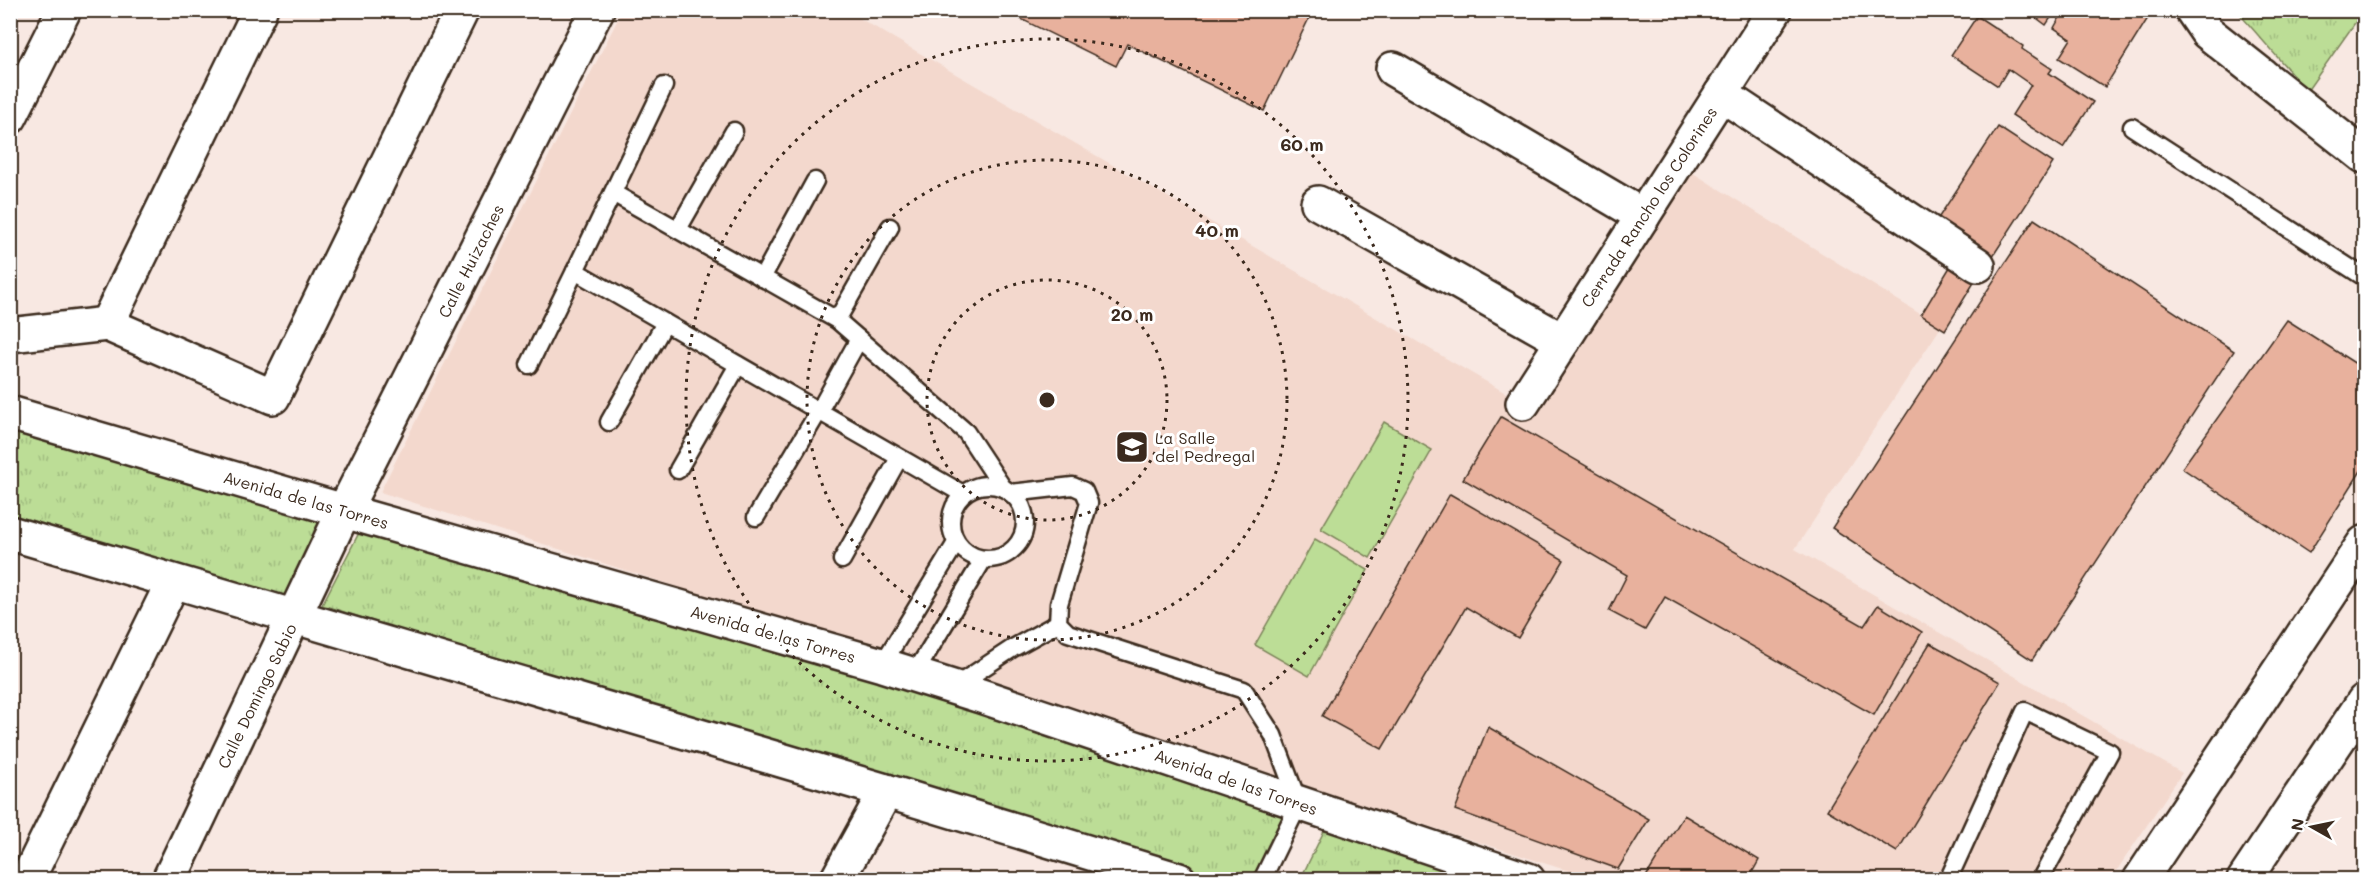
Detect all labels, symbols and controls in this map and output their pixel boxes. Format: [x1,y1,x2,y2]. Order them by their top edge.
street label: Cerrada Rancho los Colorines [1576,102,1721,311]
text: 60 m [1280,132,1324,156]
street label: Calle Huizaches [433,201,508,321]
text: 40 m [1195,218,1239,242]
text: 20 m [1111,302,1153,326]
centre of rings [1037,390,1057,410]
place label: La Salle del Pedregal [1155,427,1255,466]
school or university icon: La Salle del Pedregal [1114,429,1150,465]
street label: Avenida de las Torres [221,466,391,533]
street label: Avenida de las Torres [688,600,858,667]
street label: Calle Domingo Sabio [212,620,301,772]
street label: Avenida de las Torres [1152,744,1320,819]
north arrow [2282,797,2342,857]
text: N [2285,817,2308,832]

